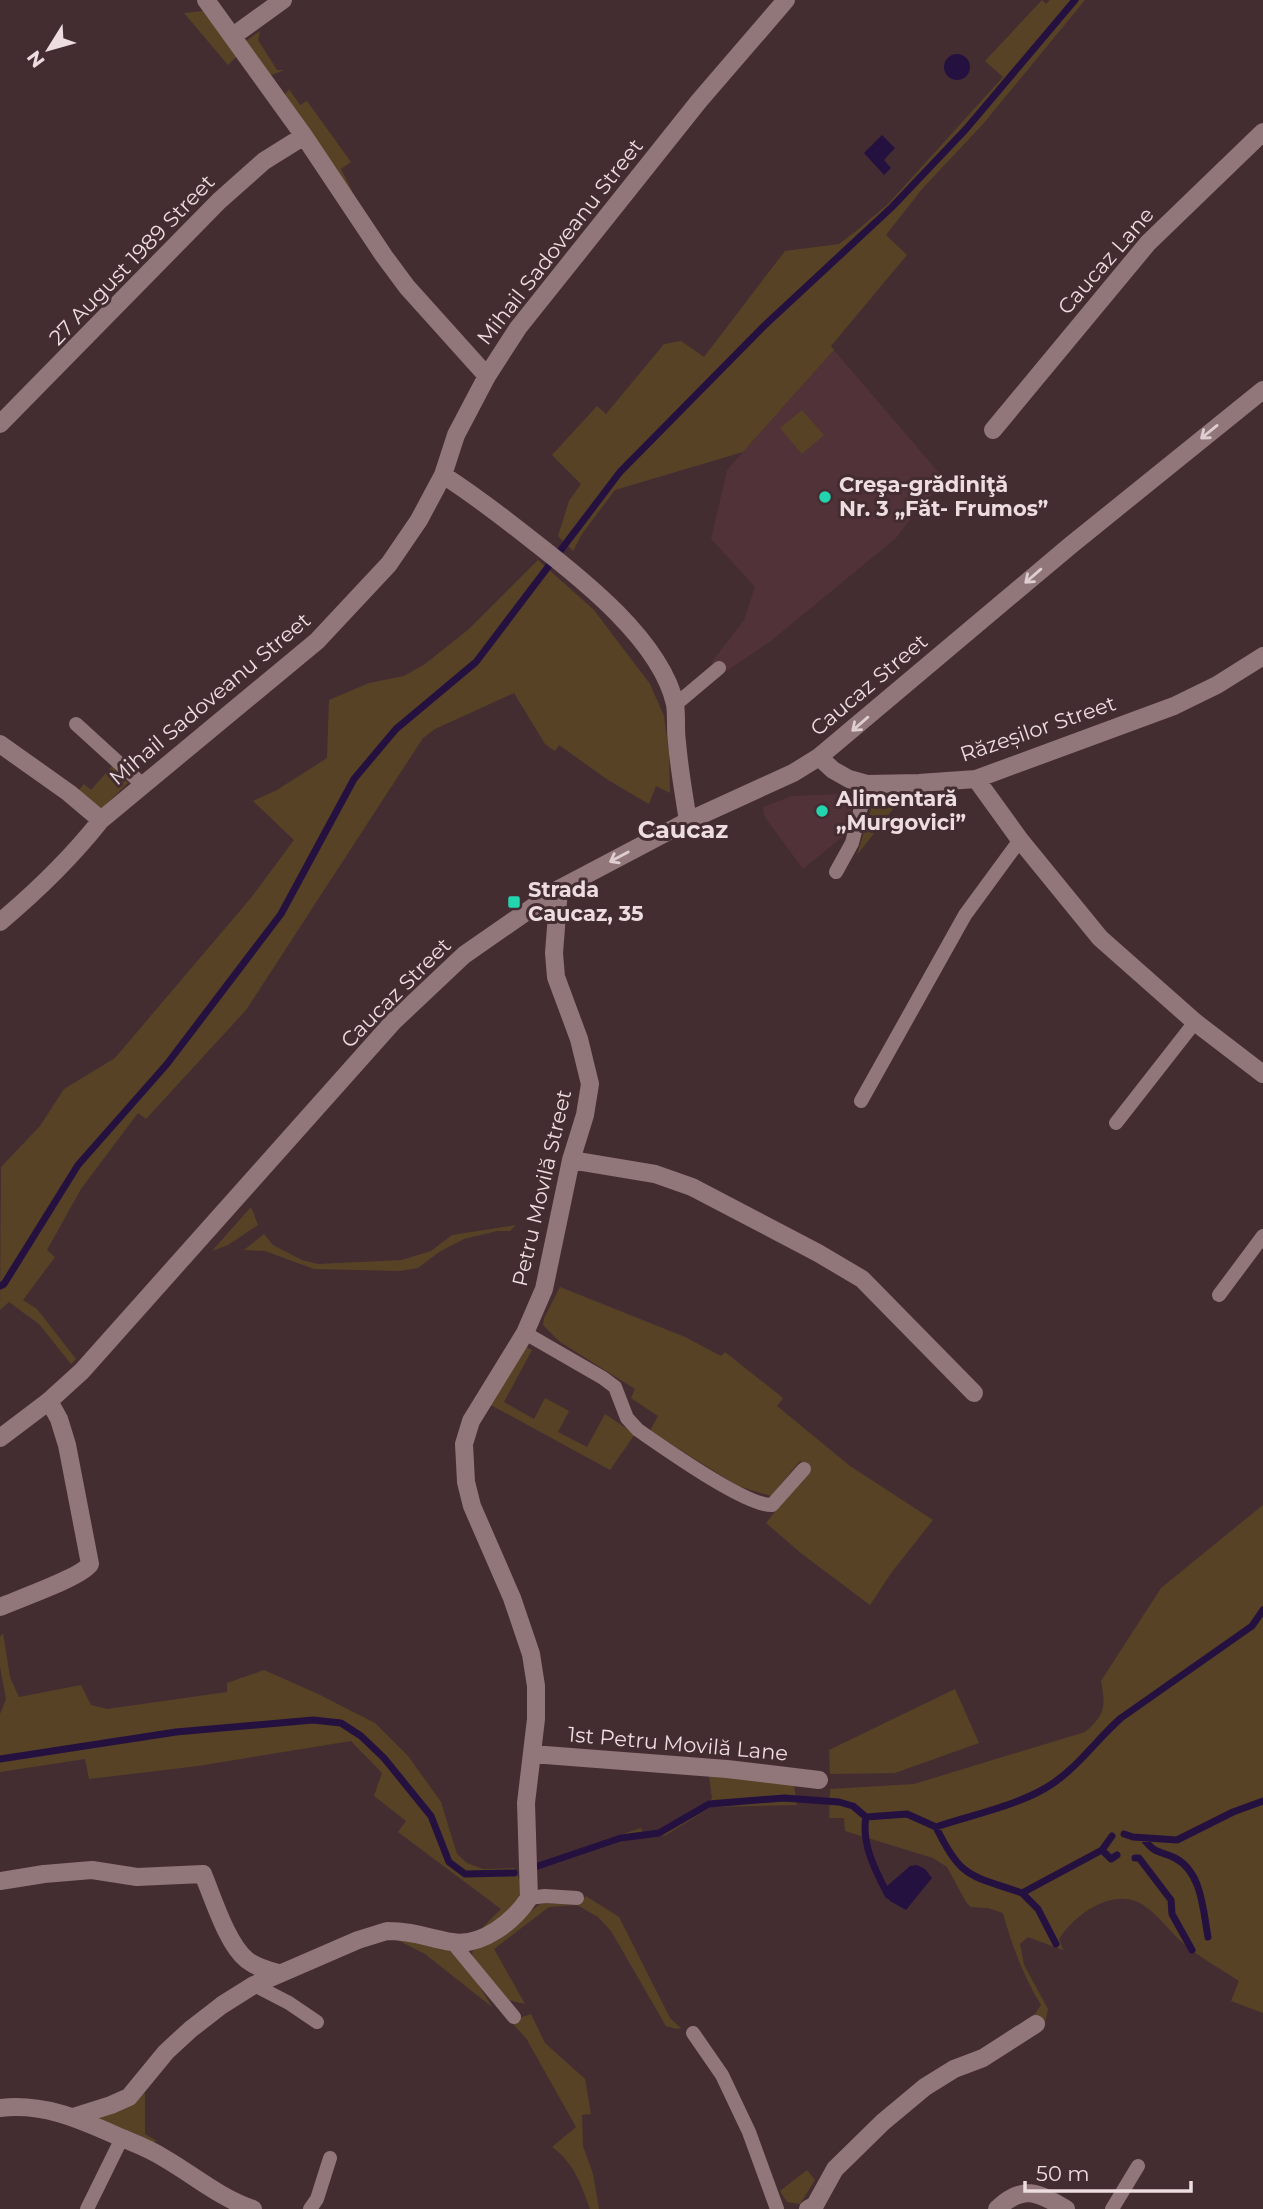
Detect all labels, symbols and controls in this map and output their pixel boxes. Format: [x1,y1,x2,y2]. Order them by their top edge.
north arrow [14,14,84,84]
text: N [22,46,50,72]
street label: Mihail Sadoveanu Street [471,134,648,350]
street label: 27 August 1989 Street [44,169,219,350]
street label: Caucaz Lane [1052,202,1159,319]
one-way arrow [1200,424,1218,440]
place label: Creşa-grădiniţă Nr. 3 „Făt- Frumos” [839,472,1048,521]
marker: Creşa-grădiniţă Nr. 3 „Făt- Frumos” [817,489,833,505]
one-way arrow [1025,568,1043,584]
street label: Mihail Sadoveanu Street [104,607,315,790]
street label: Caucaz Street [805,628,932,741]
street label: Răzeșilor Street [957,690,1119,768]
one-way arrow [852,716,870,732]
place label: Alimentară „Murgovici” [835,786,966,835]
marker: Alimentară „Murgovici” [814,803,830,819]
district label: Caucaz [638,815,728,844]
one-way arrow [609,851,630,865]
place label: Strada Caucaz, 35 [528,877,644,926]
marker: Strada Caucaz, 35 [506,894,522,910]
street label: Caucaz Street [335,932,456,1053]
street label: Petru Movilă Street [507,1087,576,1289]
street label: 1st Petru Movilă Lane [567,1721,789,1766]
scale bar [1025,2150,1191,2194]
text: 50 m [1036,2161,1090,2186]

